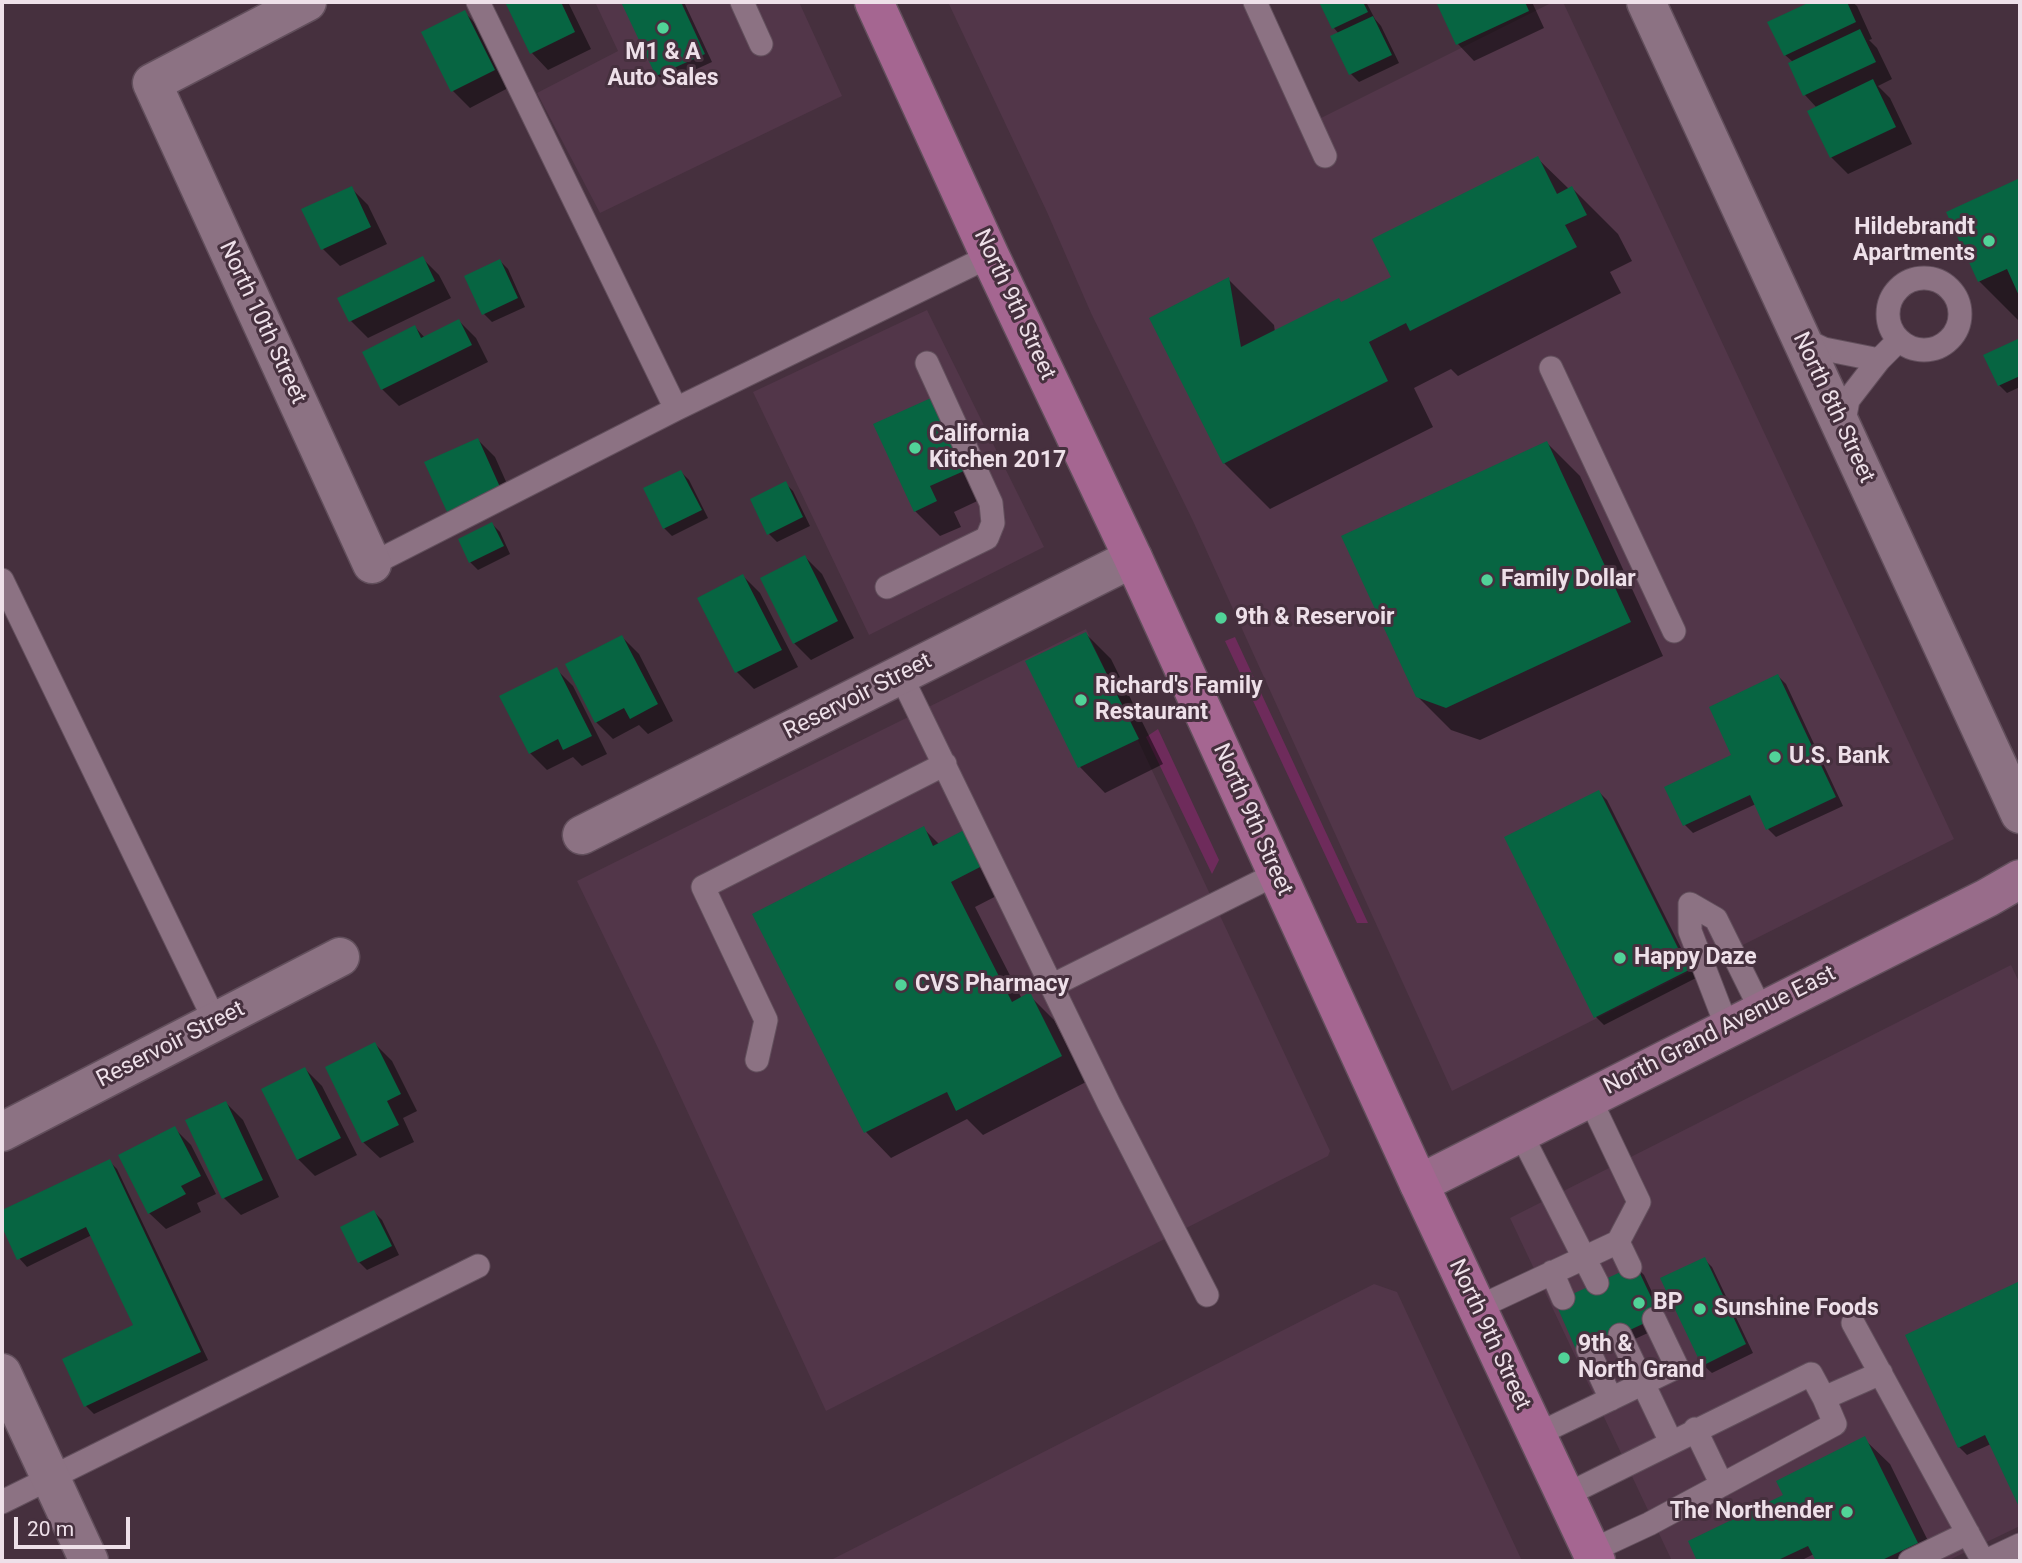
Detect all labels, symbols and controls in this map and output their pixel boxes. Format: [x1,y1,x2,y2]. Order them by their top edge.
marker: M1 & A Auto Sales [655,20,671,36]
place label: M1 & A Auto Sales [607,39,719,93]
place label: Hildebrandt Apartments [1853,214,1975,268]
street label: North 9th Street [967,225,1061,385]
marker: Hildebrandt Apartments [1981,233,1997,249]
street label: North 10th Street [212,237,312,409]
street label: North 8th Street [1786,328,1880,488]
place label: California Kitchen 2017 [929,421,1066,475]
marker: California Kitchen 2017 [907,440,923,456]
place label: Family Dollar [1501,566,1636,594]
marker: Family Dollar [1479,572,1495,588]
place label: 9th & Reservoir [1235,604,1394,632]
marker: 9th & Reservoir [1213,610,1229,626]
street label: Reservoir Street [779,648,937,746]
place label: Richard's Family Restaurant [1095,673,1263,727]
marker: Richard's Family Restaurant [1073,692,1089,708]
street label: North 9th Street [1206,740,1298,900]
place label: U.S. Bank [1789,743,1890,771]
marker: U.S. Bank [1767,749,1783,765]
place label: Happy Daze [1634,944,1757,972]
marker: Happy Daze [1612,950,1628,966]
street label: North Grand Avenue East [1599,960,1841,1102]
place label: CVS Pharmacy [915,971,1069,999]
marker: CVS Pharmacy [893,977,909,993]
street label: Reservoir Street [92,996,250,1094]
street label: North 9th Street [1442,1255,1536,1415]
place label: BP [1653,1289,1683,1317]
marker: BP [1631,1295,1647,1311]
place label: Sunshine Foods [1714,1295,1879,1323]
marker: Sunshine Foods [1692,1301,1708,1317]
place label: 9th & North Grand [1578,1331,1704,1385]
marker: 9th & North Grand [1556,1350,1572,1366]
place label: The Northender [1670,1498,1833,1526]
scale bar [18,1504,133,1548]
marker: The Northender [1839,1504,1855,1520]
text: 20 m [27,1517,74,1541]

